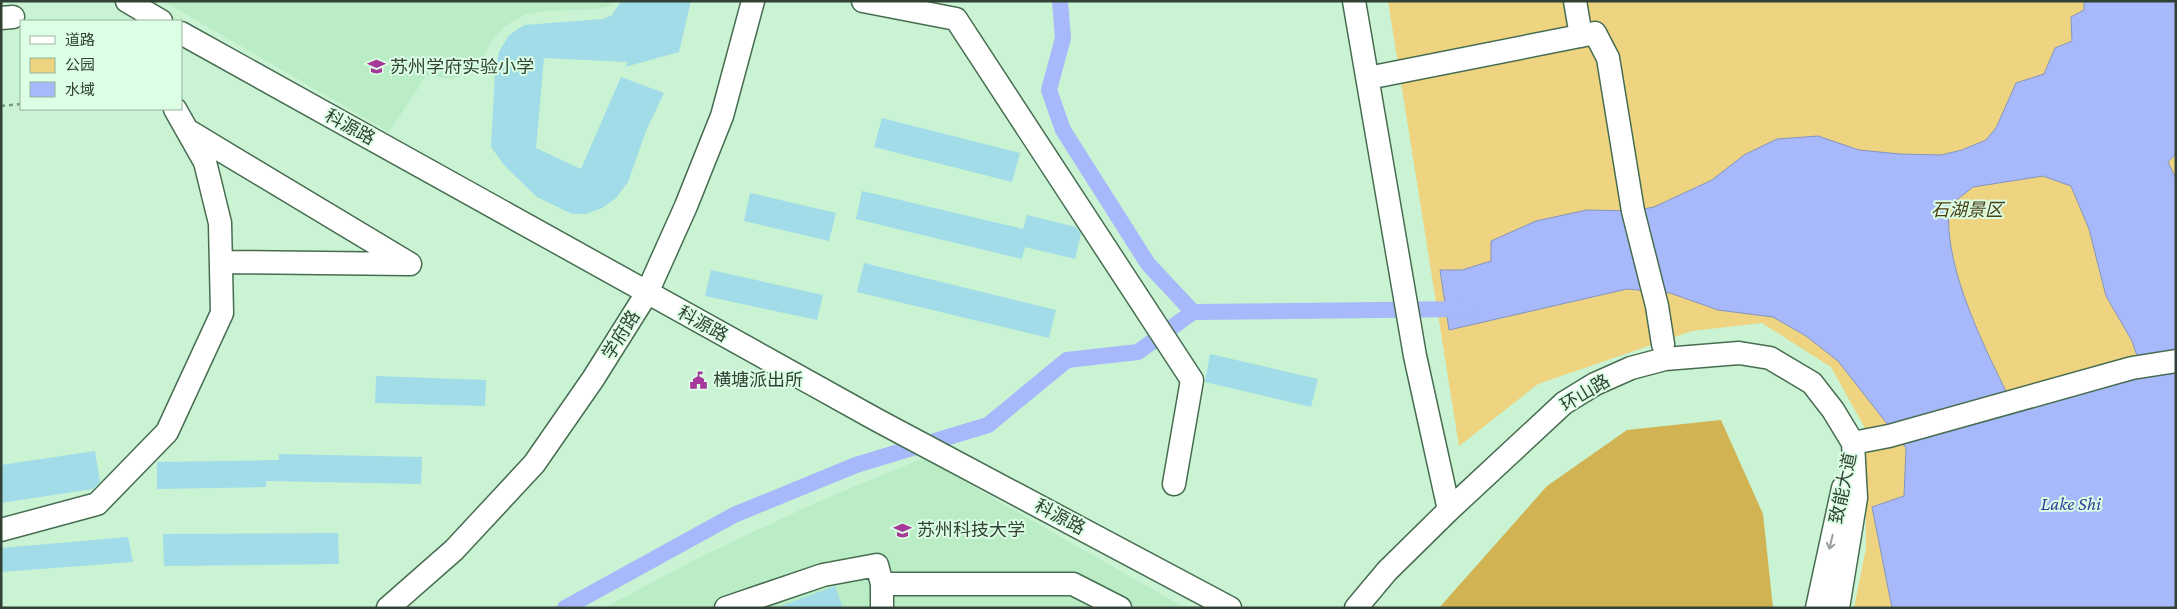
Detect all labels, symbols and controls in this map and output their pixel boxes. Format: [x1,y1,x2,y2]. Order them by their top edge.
legend [20,20,182,110]
text: 道路 [65,32,95,48]
text: 公园 [65,57,95,73]
school or university icon: 苏州学府实验小学 [366,57,386,77]
place label: 苏州学府实验小学 [390,57,534,77]
text: 水域 [65,82,95,98]
street label: 科源路 [322,105,378,149]
park label: 石湖景区 [1931,200,2006,220]
street label: 科源路 [675,302,731,346]
street label: 学府路 [598,307,644,363]
public building icon: 横塘派出所 [689,370,709,390]
place label: 横塘派出所 [713,370,803,390]
street label: 环山路 [1557,371,1613,415]
street label: 致能大道 [1826,451,1860,525]
water label: Lake Shi [2041,493,2102,514]
street label: 科源路 [1031,495,1089,539]
school or university icon: 苏州科技大学 [893,520,913,540]
place label: 苏州科技大学 [917,520,1025,540]
one-way arrow [1826,533,1835,549]

